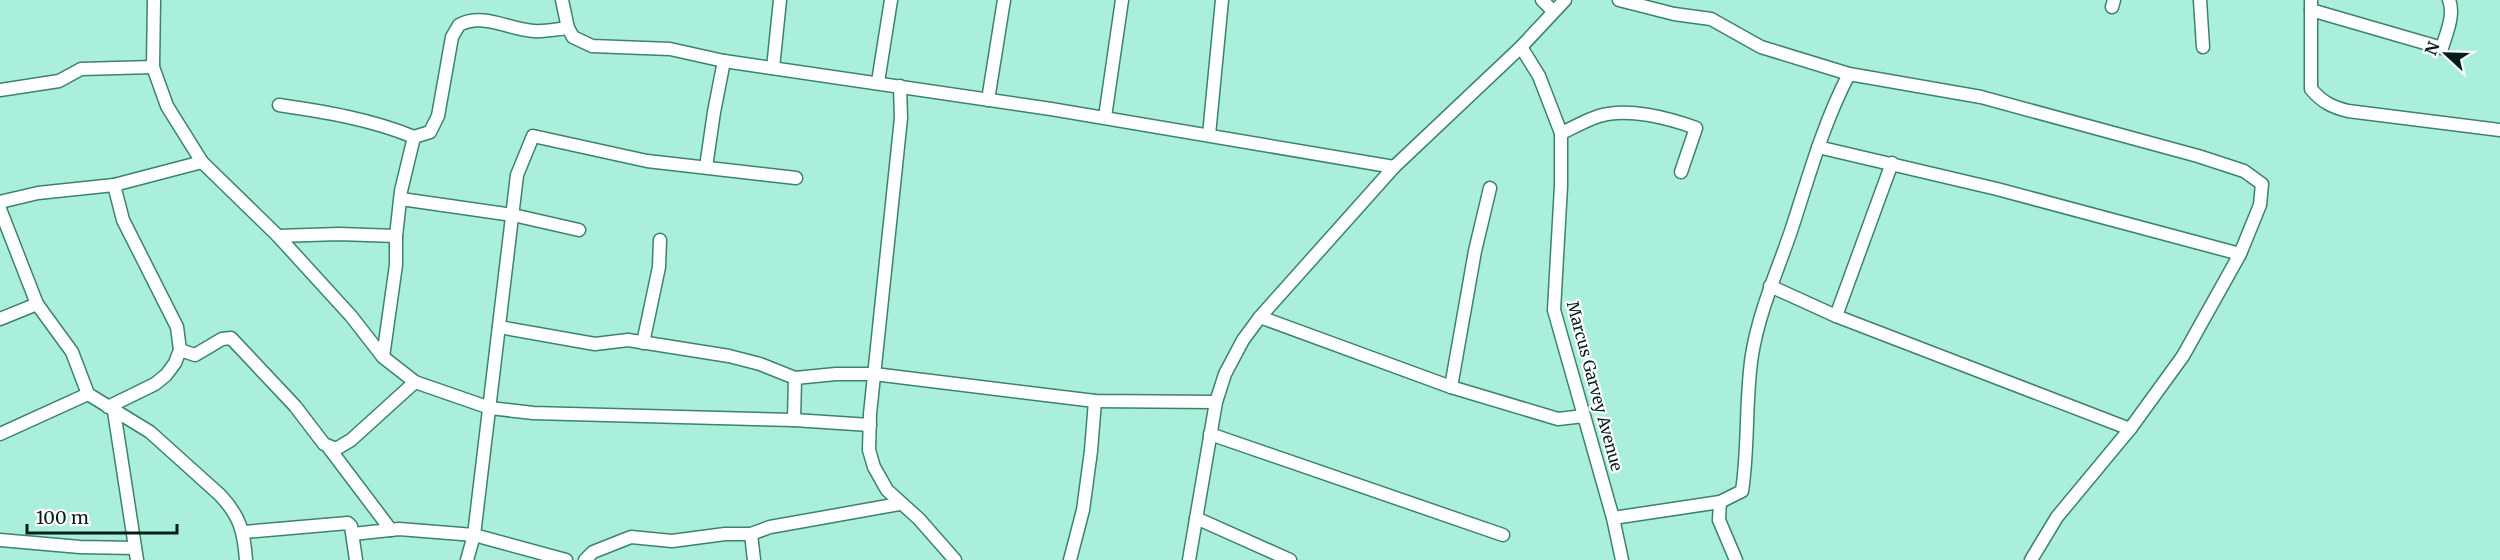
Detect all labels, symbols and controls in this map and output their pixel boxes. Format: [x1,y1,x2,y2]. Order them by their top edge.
north arrow [2416,24,2476,84]
text: N [2420,38,2444,58]
street label: Marcus Garvey Avenue [1563,299,1627,473]
scale bar [27,497,177,535]
text: 100 m [36,506,89,529]

